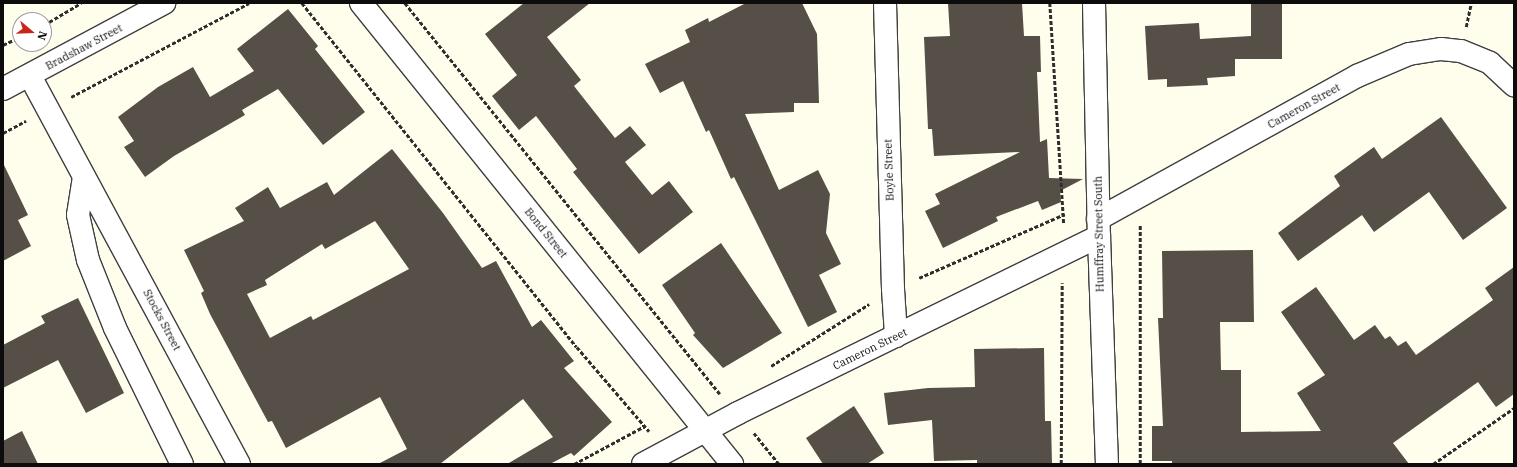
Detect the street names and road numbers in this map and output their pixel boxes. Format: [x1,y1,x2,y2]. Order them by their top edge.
street label: Bradshaw Street [43,21,125,73]
street label: Cameron Street [1265,81,1343,131]
street label: Boyle Street [881,139,897,201]
street label: Humffray Street South [1091,176,1107,292]
street label: Bond Street [522,205,570,261]
street label: Stocks Street [140,287,184,353]
street label: Cameron Street [831,325,909,373]

